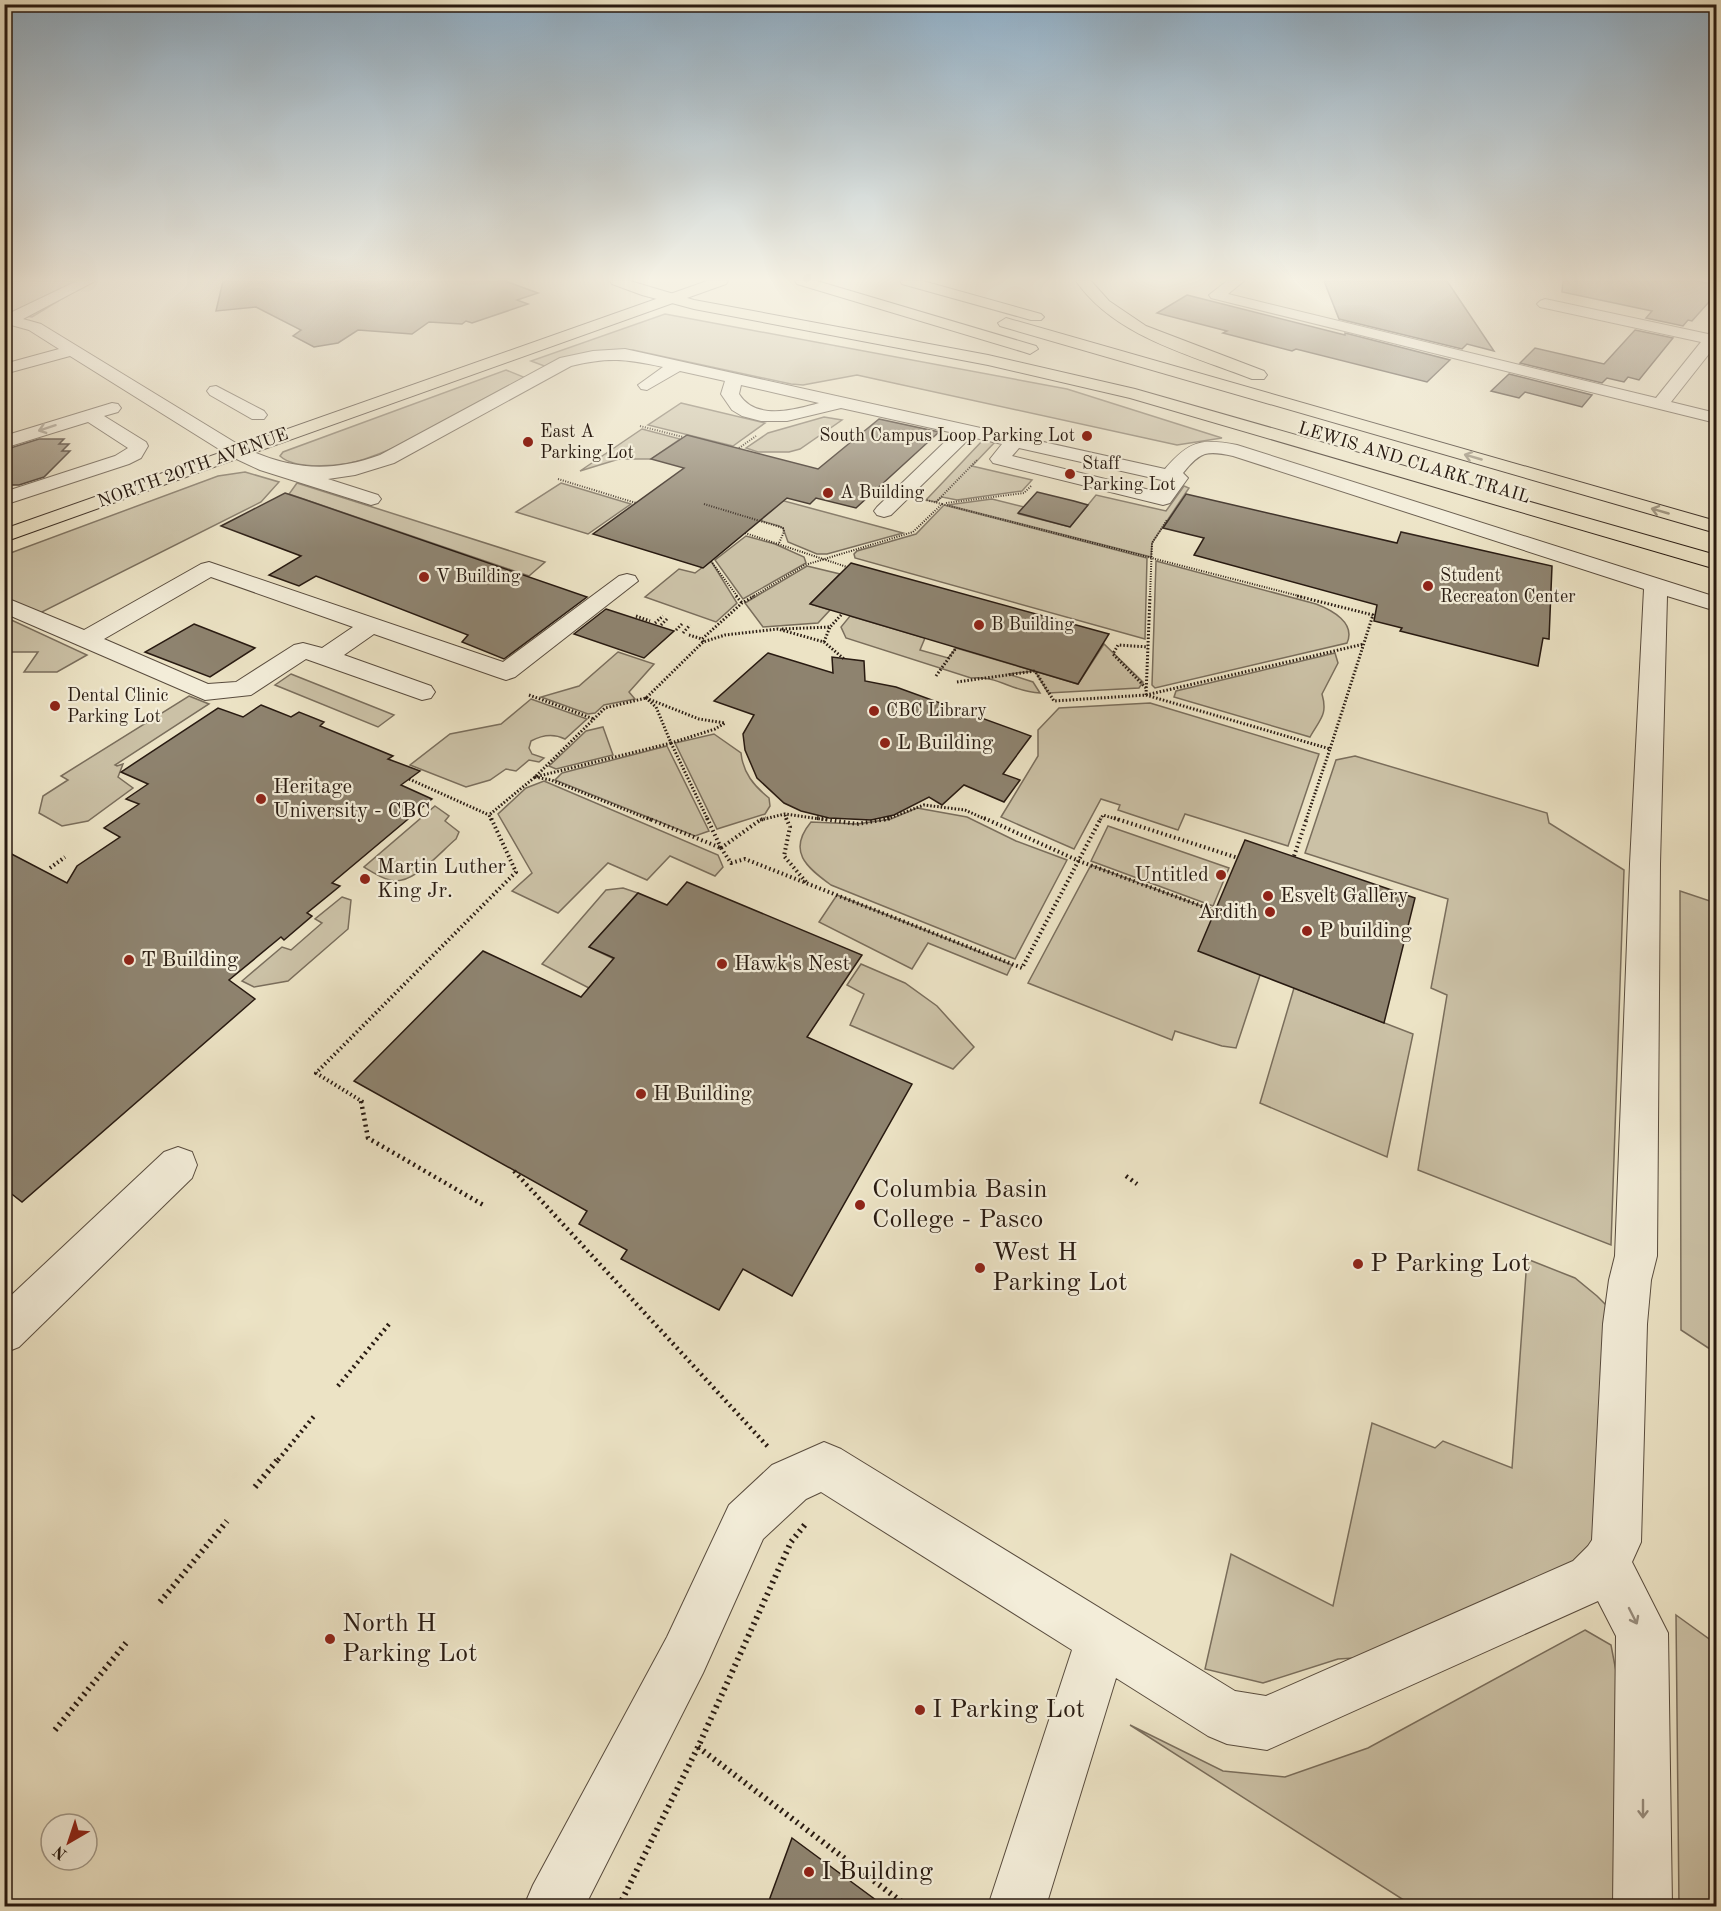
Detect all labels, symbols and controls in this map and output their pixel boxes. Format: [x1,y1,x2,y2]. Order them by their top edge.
street label: LEWIS AND CLARK TRAIL [1296,419,1532,507]
place label: East A Parking Lot [540,423,634,462]
one-way arrow [38,424,57,435]
street label: NORTH 20TH AVENUE [95,425,291,511]
place label: South Campus Loop Parking Lot [819,427,1075,445]
marker: South Campus Loop Parking Lot [1080,429,1094,443]
marker: East A Parking Lot [521,435,535,449]
one-way arrow [1464,451,1483,462]
place label: Staff Parking Lot [1082,455,1176,494]
marker: Staff Parking Lot [1063,467,1077,481]
place label: A Building [840,484,925,502]
marker: A Building [821,486,835,500]
one-way arrow [1651,504,1670,516]
place label: Student Recreaton Center [1440,567,1576,606]
place label: V Building [436,568,521,586]
marker: V Building [417,570,431,584]
marker: Student Recreaton Center [1421,579,1435,593]
place label: B Building [991,616,1074,634]
marker: B Building [972,618,986,632]
place label: Dental Clinic Parking Lot [67,687,168,726]
marker: Dental Clinic Parking Lot [48,699,62,713]
place label: CBC Library [886,702,987,720]
marker: CBC Library [867,704,881,718]
place label: L Building [897,733,994,754]
marker: L Building [878,736,892,750]
place label: Heritage University - CBC [273,777,430,822]
marker: Heritage University - CBC [254,792,268,806]
place label: Martin Luther King Jr. [377,857,507,902]
place label: Untitled [1135,865,1209,886]
marker: Untitled [1214,868,1228,882]
marker: Martin Luther King Jr. [358,872,372,886]
place label: Esvelt Gallery [1280,886,1409,907]
marker: Esvelt Gallery [1261,889,1275,903]
place label: Ardith [1198,902,1258,923]
marker: Ardith [1263,905,1277,919]
place label: P building [1319,921,1412,942]
marker: P building [1300,924,1314,938]
place label: T Building [141,950,239,971]
marker: T Building [122,953,136,967]
place label: Hawk's Nest [734,954,850,975]
marker: Hawk's Nest [715,957,729,971]
place label: H Building [653,1084,752,1105]
marker: H Building [634,1087,648,1101]
place label: Columbia Basin College - Pasco [872,1177,1047,1233]
marker: Columbia Basin College - Pasco [853,1198,867,1212]
place label: West H Parking Lot [992,1240,1127,1296]
place label: P Parking Lot [1370,1251,1530,1277]
marker: P Parking Lot [1351,1257,1365,1271]
marker: West H Parking Lot [973,1261,987,1275]
one-way arrow [1628,1607,1639,1625]
place label: North H Parking Lot [342,1611,477,1667]
marker: North H Parking Lot [323,1632,337,1646]
place label: I Parking Lot [932,1697,1085,1723]
marker: I Parking Lot [913,1703,927,1717]
one-way arrow [1637,1799,1649,1819]
north arrow [39,1812,99,1872]
text: N [50,1842,71,1862]
place label: I Building [821,1859,933,1885]
marker: I Building [802,1865,816,1879]

